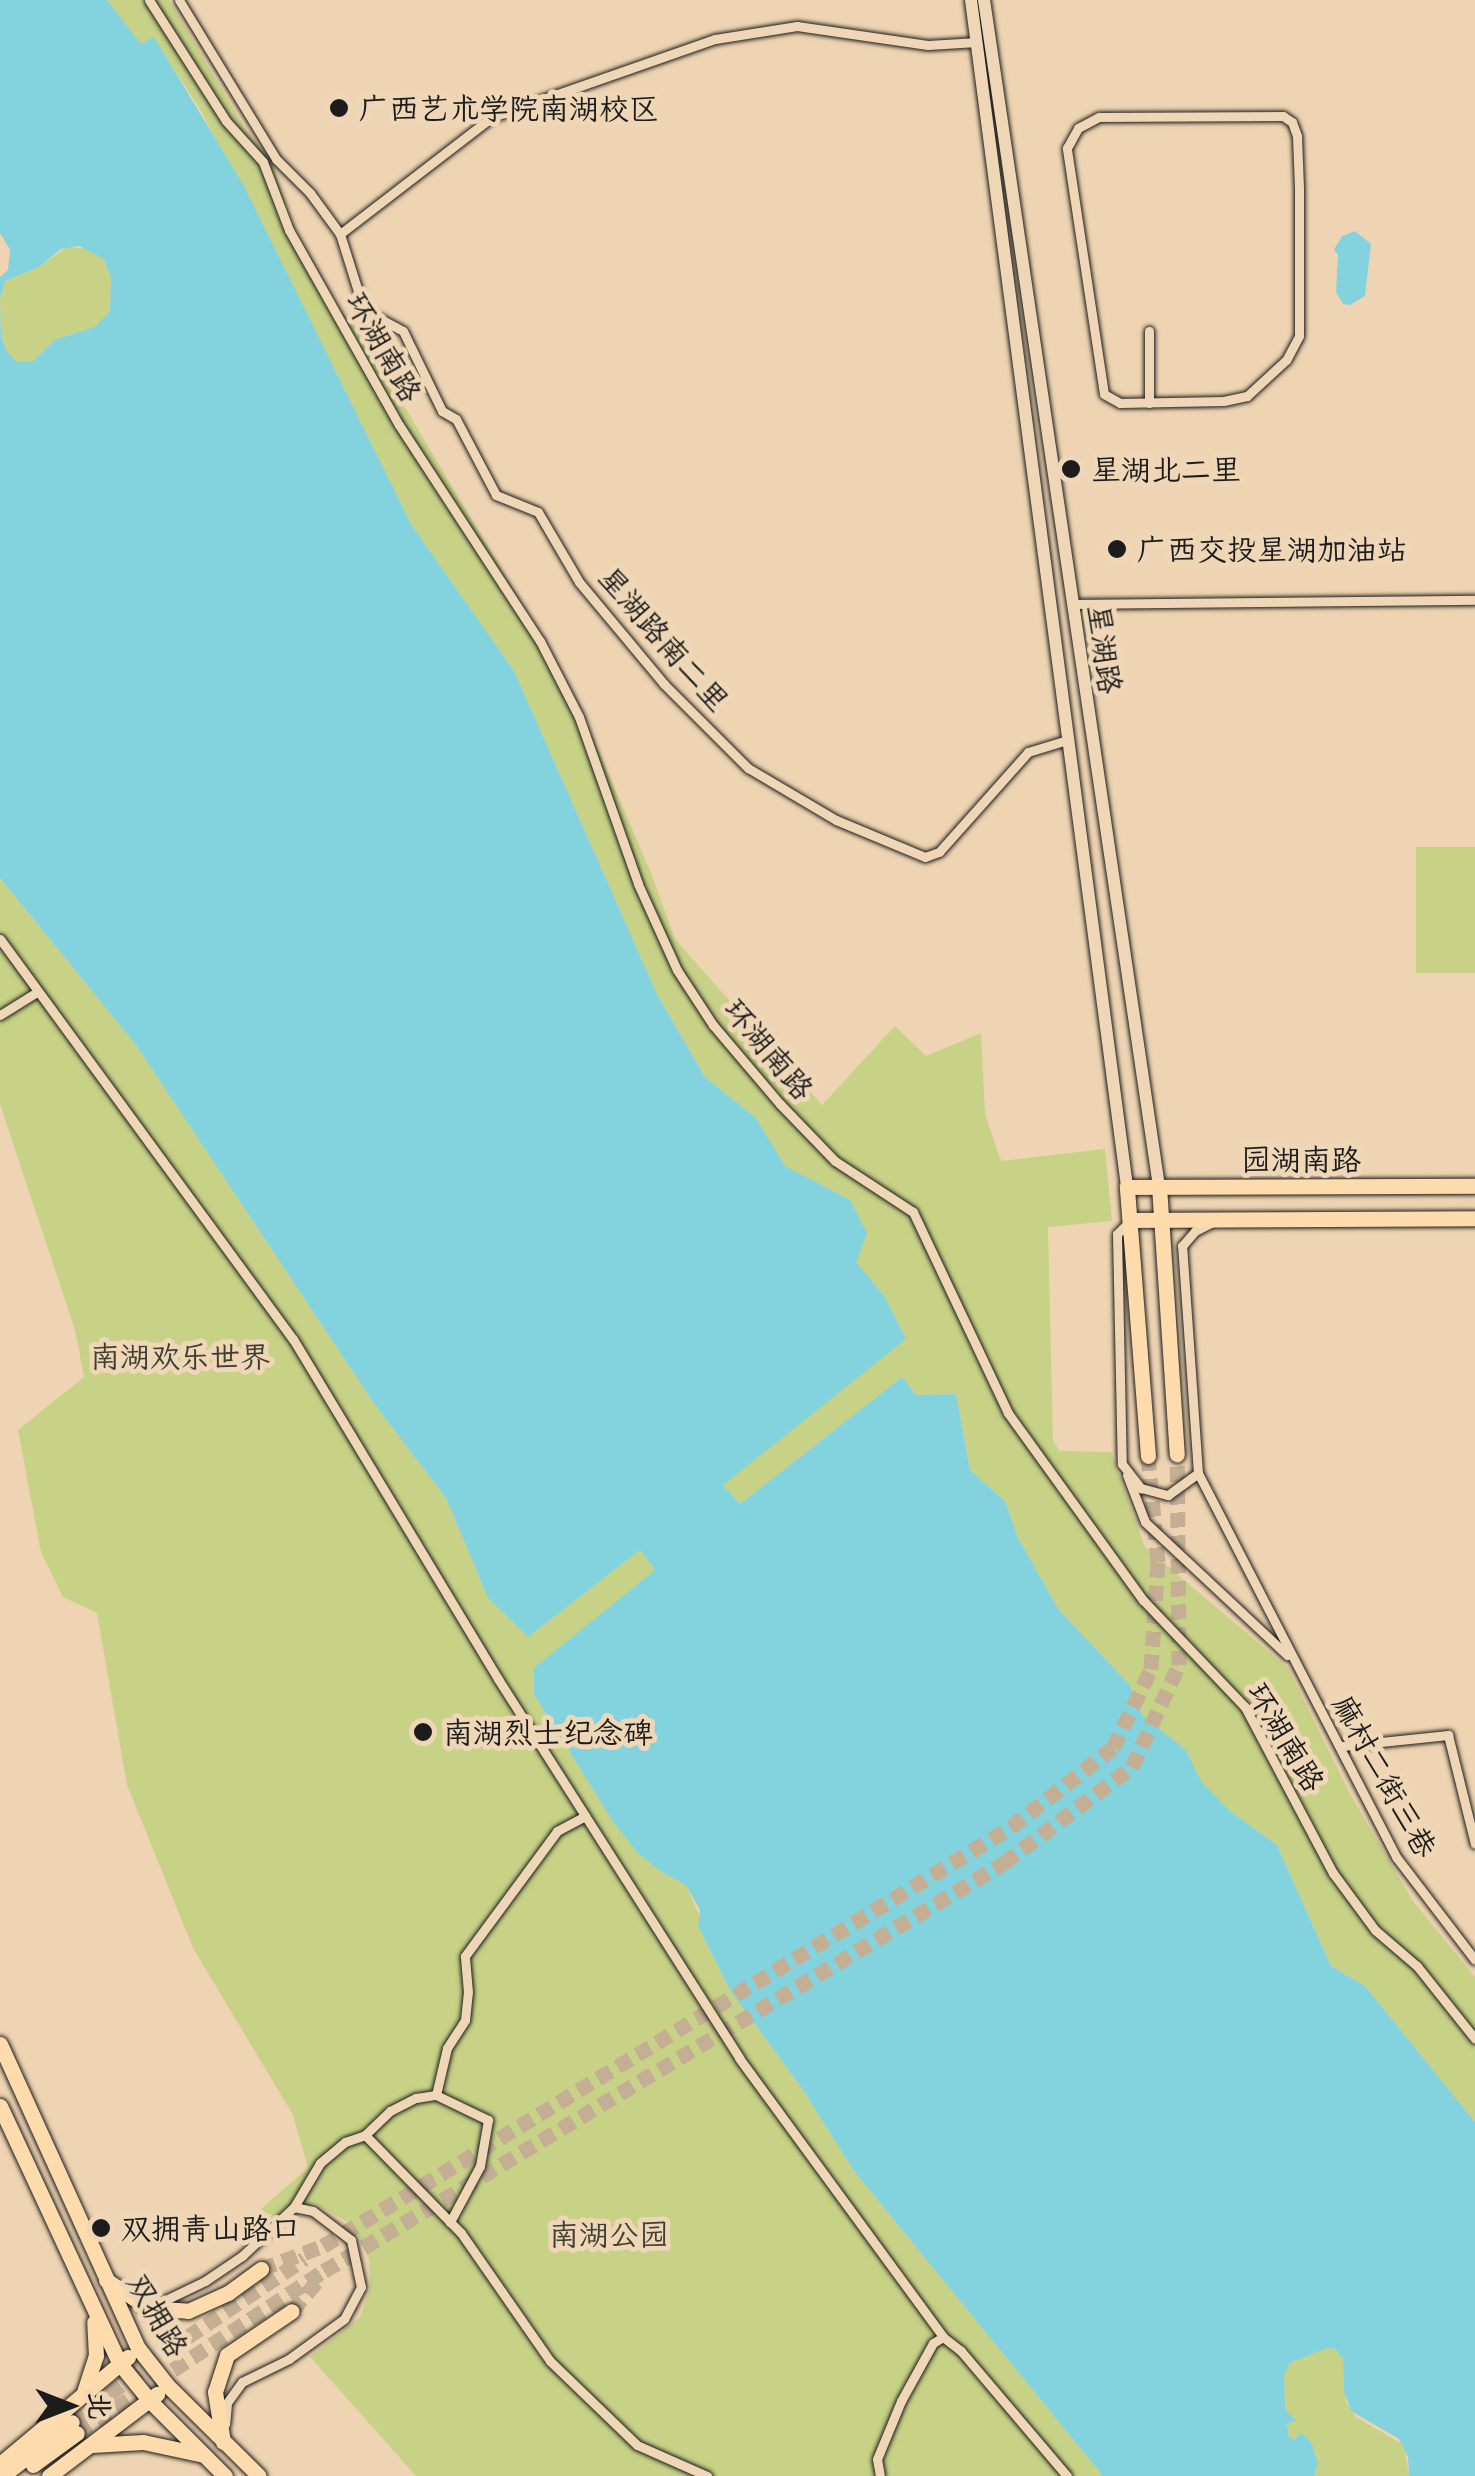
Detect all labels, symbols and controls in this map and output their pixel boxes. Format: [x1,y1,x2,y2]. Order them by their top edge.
place label: 广西艺术学院南湖校区 [359,90,659,126]
marker: 广西艺术学院南湖校区 [328,97,350,119]
street label: 环湖南路 [338,286,430,408]
place label: 星湖北二里 [1091,451,1241,487]
marker: 星湖北二里 [1060,458,1082,480]
place label: 广西交投星湖加油站 [1137,531,1407,567]
marker: 广西交投星湖加油站 [1106,538,1128,560]
street label: 星湖路南二里 [591,559,737,719]
street label: 星湖路 [1081,602,1129,696]
street label: 环湖南路 [717,991,821,1107]
street label: 园湖南路 [1241,1141,1361,1177]
park label: 南湖欢乐世界 [90,1338,270,1374]
street label: 环湖南路 [1240,1676,1332,1798]
street label: 麻村二街三巷 [1326,1689,1444,1863]
place label: 南湖烈士纪念碑 [443,1714,653,1750]
marker: 南湖烈士纪念碑 [412,1721,434,1743]
place label: 双拥青山路口 [121,2210,301,2246]
park label: 南湖公园 [549,2216,669,2252]
marker: 双拥青山路口 [90,2217,112,2239]
street label: 双拥路 [120,2267,196,2363]
north arrow [20,2356,120,2456]
text: 北 [81,2392,119,2420]

